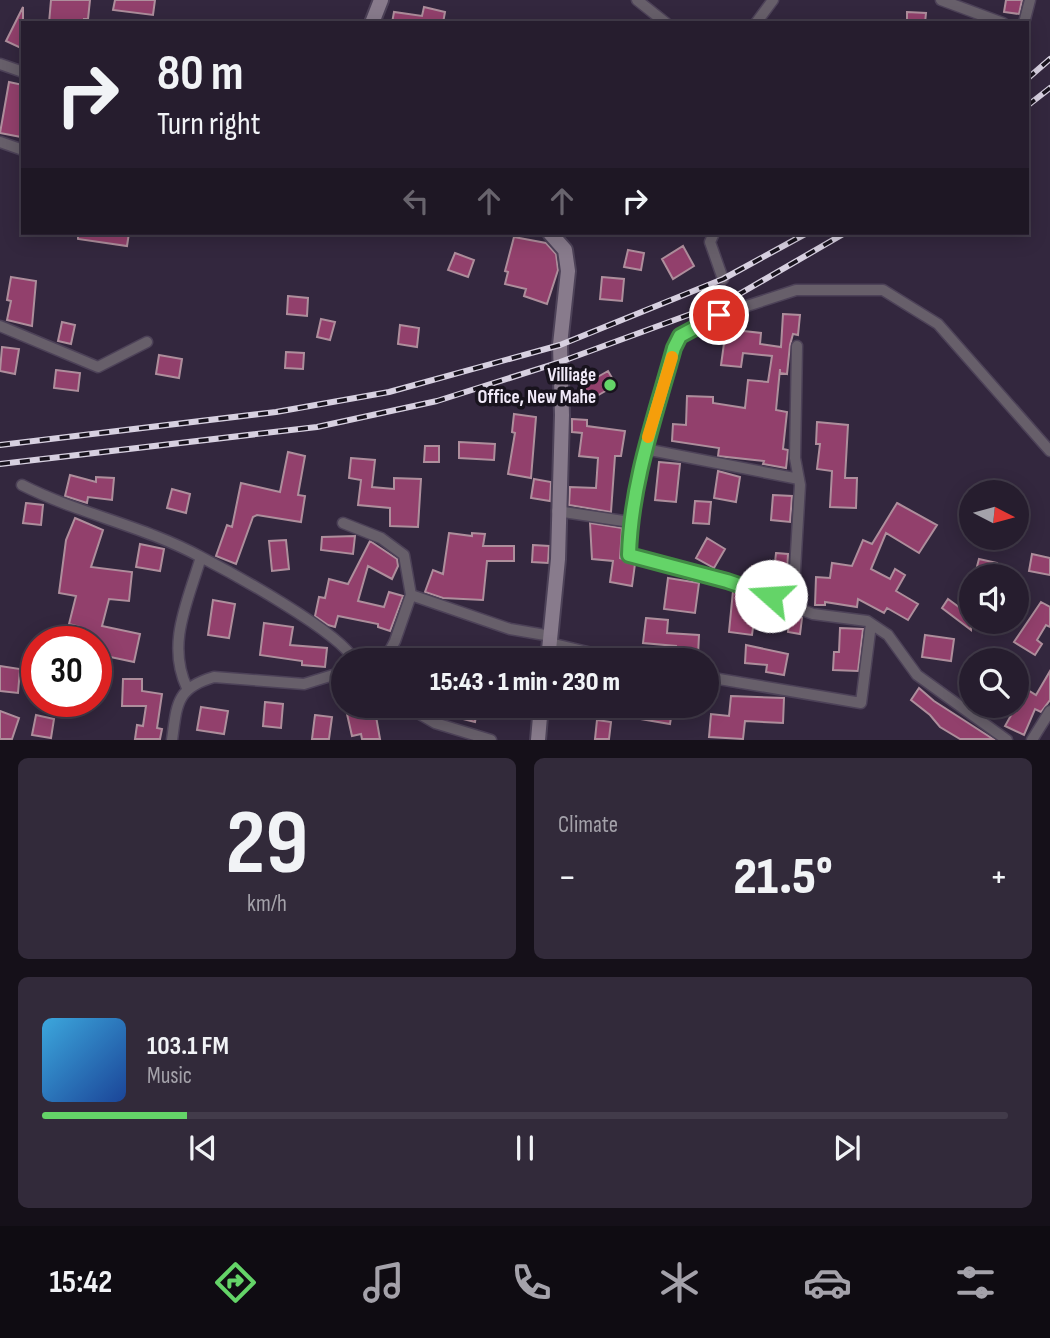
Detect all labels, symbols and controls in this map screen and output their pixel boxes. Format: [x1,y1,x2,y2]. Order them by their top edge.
text: 80 m [157,45,244,104]
icon: right [42,49,133,140]
text: Turn right [157,105,261,144]
icon: left [397,182,435,220]
icon: ahead [470,182,508,220]
icon: ahead [543,182,581,220]
icon: right [616,182,654,220]
pin [689,285,749,345]
icon: arrive [700,296,738,334]
place label: Villiage Office, New Mahe [478,364,596,409]
marker: Villiage Office, New Mahe [602,377,618,393]
north arrow [959,480,1029,550]
map controls [959,480,1029,718]
position arrow [734,559,808,633]
button: sound [959,564,1029,634]
speed limit sign: 30 [21,626,112,717]
button: search [959,648,1029,718]
text: 15:43 · 1 min · 230 m [430,667,620,698]
text: 29 [226,790,309,899]
text: Climate [558,811,618,839]
text: 21.5° [733,846,833,909]
text: − [558,855,577,900]
text: + [989,855,1008,900]
text: km/h [247,890,287,918]
text: 103.1 FM [147,1031,229,1062]
text: Music [147,1062,192,1090]
icon: previous [184,1129,222,1167]
icon: pause [506,1129,544,1167]
icon: next [828,1129,866,1167]
icon: directions [211,1258,260,1307]
icon: music [359,1258,408,1307]
icon: phone [507,1258,556,1307]
icon: climate [655,1258,704,1307]
icon: car [803,1258,852,1307]
icon: filters [951,1258,1000,1307]
text: 15:42 [50,1263,112,1302]

